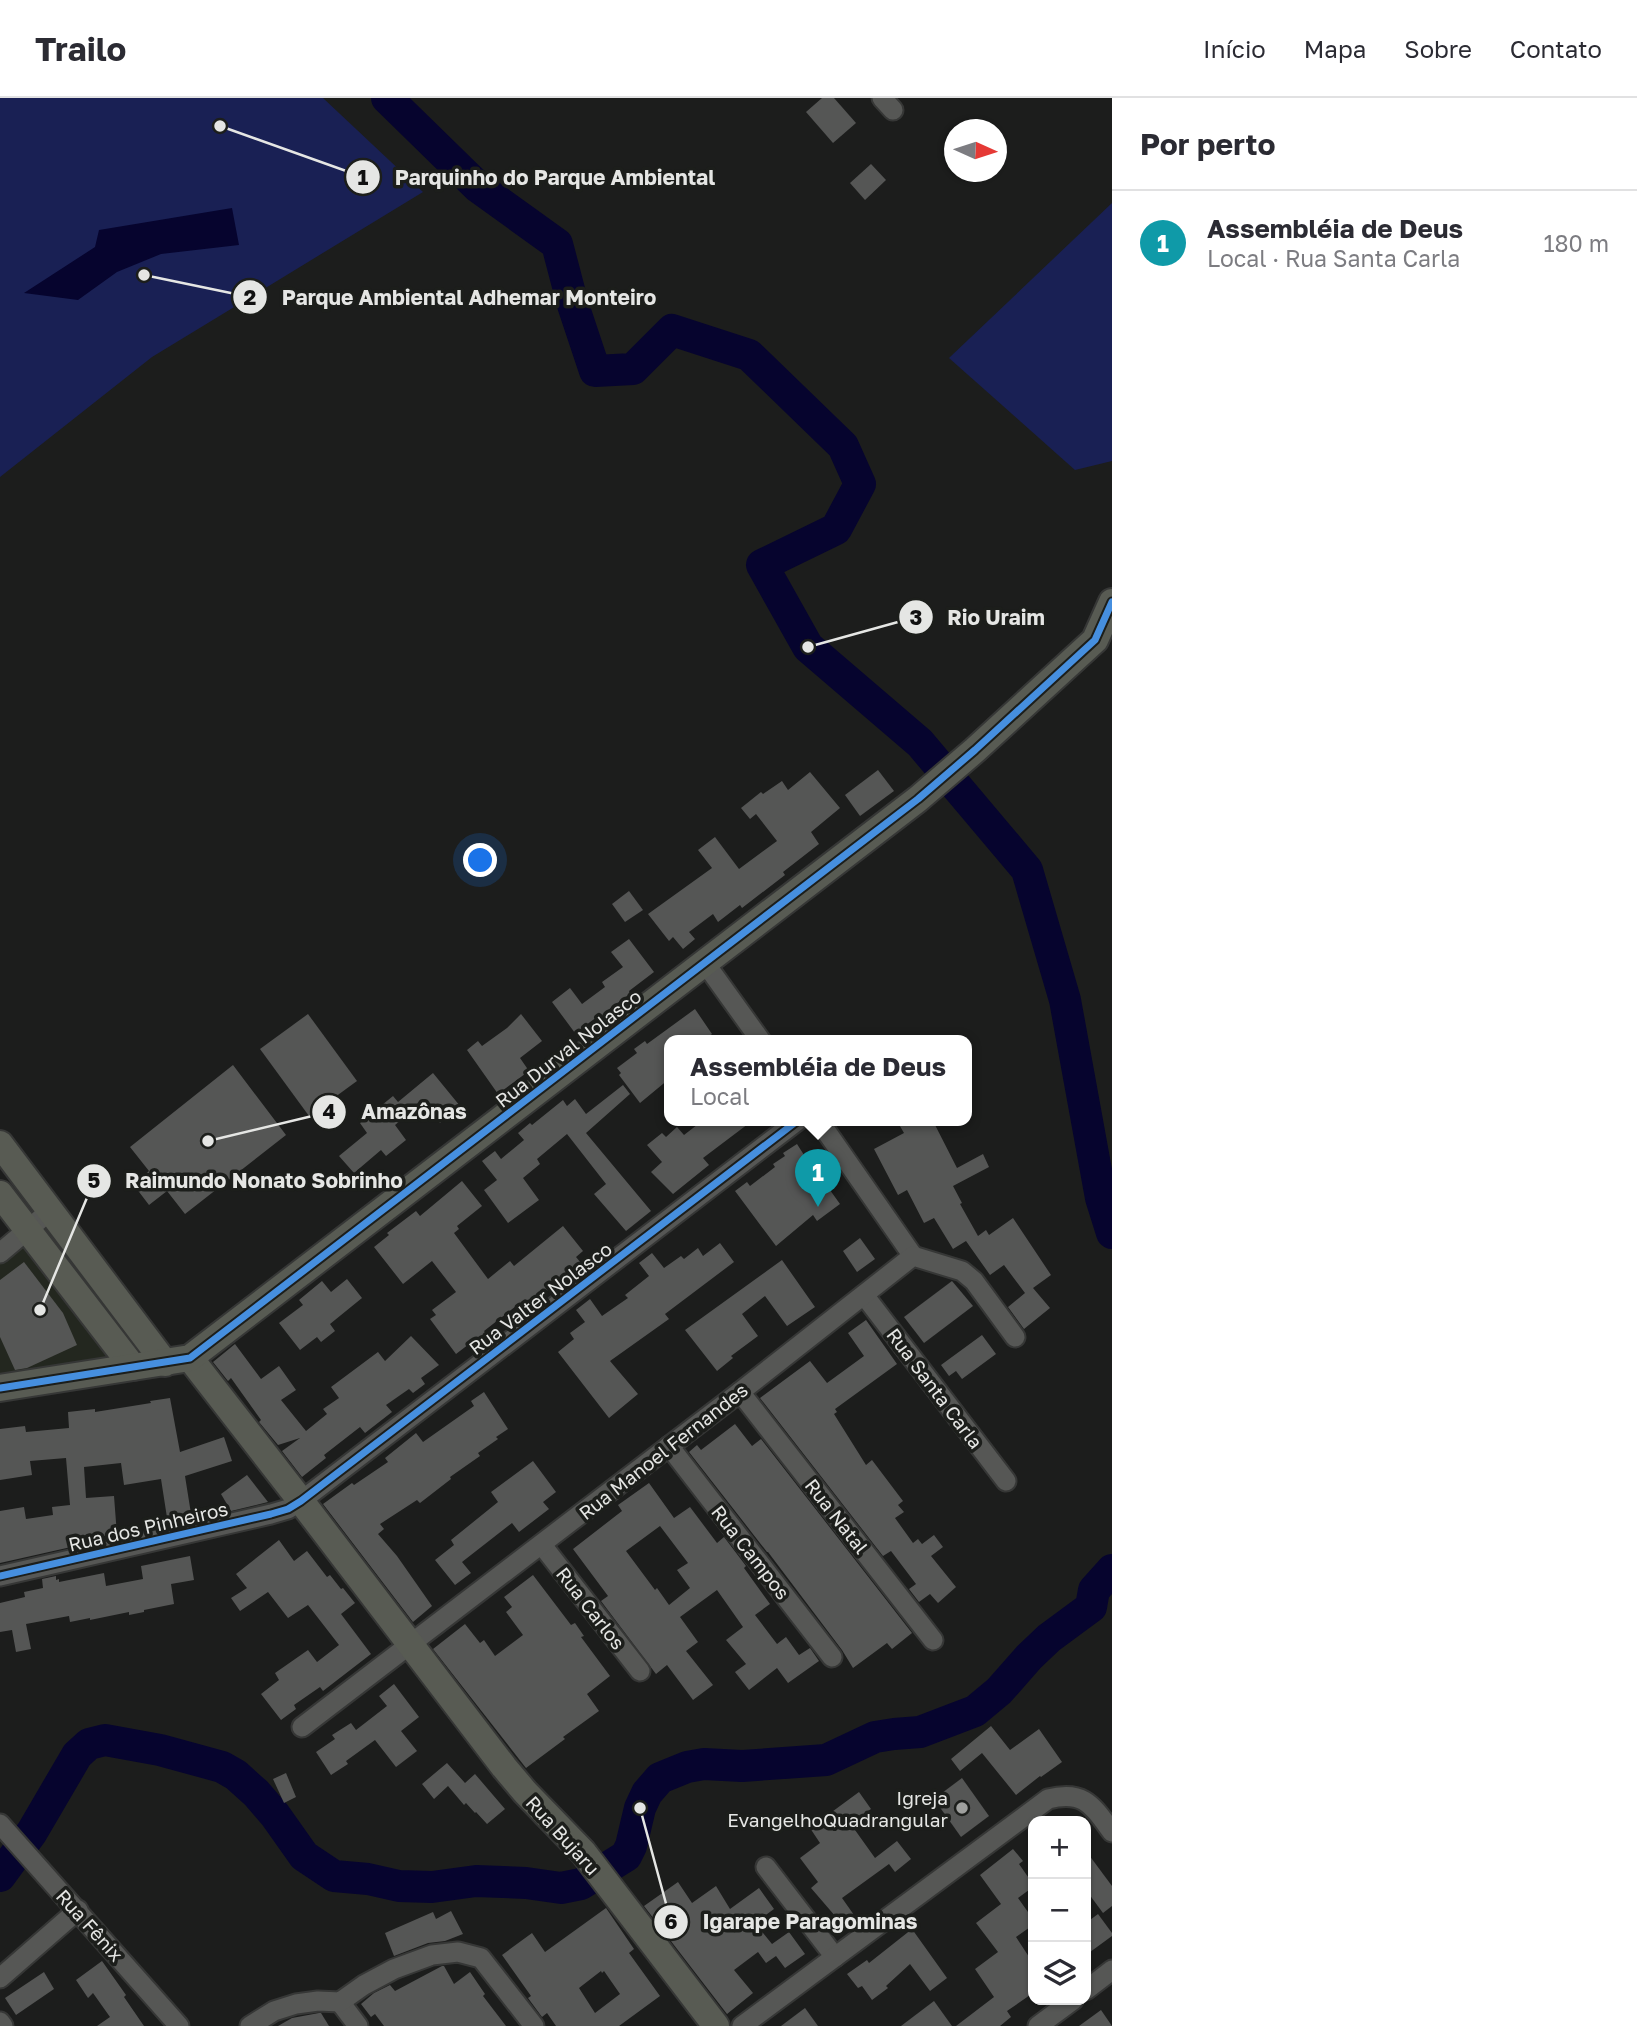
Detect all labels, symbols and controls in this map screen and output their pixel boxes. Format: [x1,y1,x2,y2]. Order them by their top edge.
text: Trailo [35,29,126,68]
text: Início [1203,34,1266,63]
text: Mapa [1304,34,1366,63]
text: Sobre [1404,34,1472,63]
text: Contato [1510,34,1602,63]
north arrow [944,119,1007,182]
text: Por perto [1140,126,1275,162]
callout: Parquinho do Parque Ambiental [346,156,729,198]
text: 1 [358,164,369,190]
text: Parquinho do Parque Ambiental [395,164,715,190]
text: Assembléia de Deus [1207,213,1463,244]
text: 1 [1157,229,1169,257]
text: 180 m [1543,229,1609,257]
text: Local · Rua Santa Carla [1207,244,1460,272]
callout: Parque Ambiental Adhemar Monteiro [233,276,670,318]
text: 2 [244,284,257,310]
text: Parque Ambiental Adhemar Monteiro [282,284,656,310]
callout: Rio Uraim [898,596,1059,638]
text: 3 [910,604,922,630]
text: Rio Uraim [947,604,1045,630]
your location [463,843,497,877]
street label: Rua Durval Nolasco [491,984,645,1112]
popup [664,1035,972,1126]
text: Assembléia de Deus [690,1051,946,1082]
text: Local [690,1082,750,1110]
callout: Amazônas [312,1091,480,1133]
text: 4 [322,1098,336,1124]
text: Amazônas [361,1098,467,1124]
pin: 1 [795,1149,841,1207]
callout: Raimundo Nonato Sobrinho [76,1160,417,1202]
text: 5 [88,1167,101,1193]
text: Raimundo Nonato Sobrinho [125,1167,403,1193]
street label: Rua Valter Nolasco [464,1237,616,1359]
street label: Rua Santa Carla [882,1323,988,1453]
street label: Rua Manoel Fernandes [574,1378,752,1524]
street label: Rua Natal [801,1474,873,1558]
street label: Rua dos Pinheiros [66,1496,230,1556]
street label: Rua Campos [707,1500,795,1604]
street label: Rua Carlos [552,1562,630,1654]
place label: Igreja EvangelhoQuadrangular [727,1786,949,1831]
street label: Rua Bujaru [522,1791,604,1879]
marker: Igreja EvangelhoQuadrangular [954,1800,970,1816]
map controls [1028,1816,1091,2005]
button: + [1028,1816,1091,1879]
button: − [1028,1879,1091,1942]
street label: Rua Fênix [52,1884,128,1966]
callout: Igarape Paragominas [653,1901,931,1943]
text: 6 [664,1908,678,1934]
text: Igarape Paragominas [702,1908,918,1934]
button: layers [1028,1942,1091,2005]

